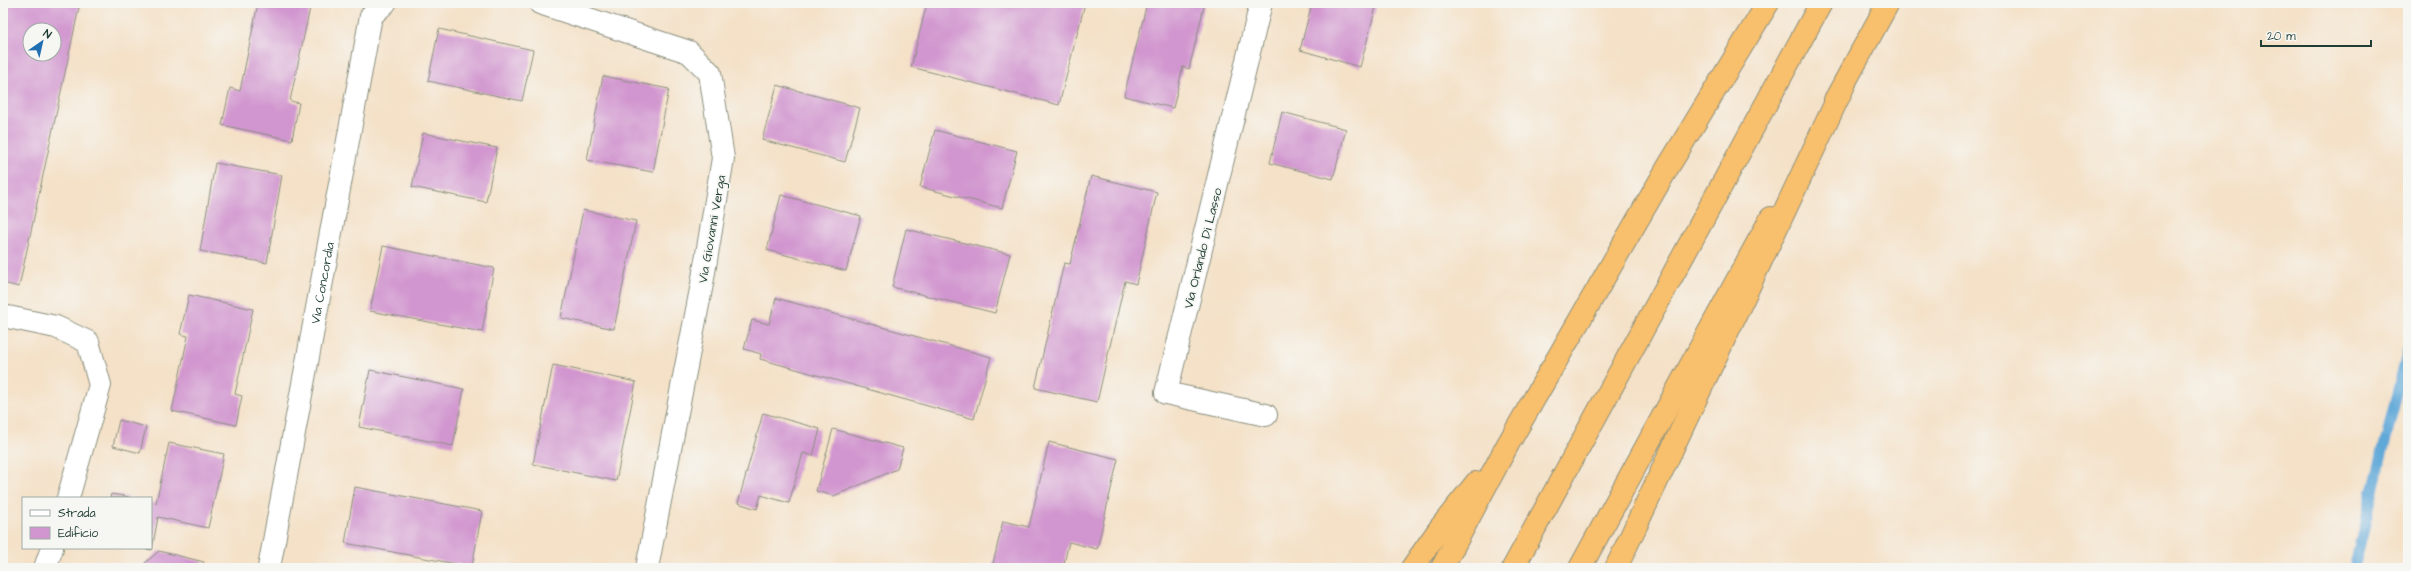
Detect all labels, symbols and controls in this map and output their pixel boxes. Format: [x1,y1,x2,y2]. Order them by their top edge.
north arrow [22,22,62,62]
scale bar [2261,22,2371,48]
text: N [40,26,54,42]
text: 20 m [2267,28,2296,45]
street label: Via Giovanni Verga [694,173,731,285]
street label: Via Orlando Di Lasso [1179,185,1227,310]
street label: Via Concordia [306,240,339,325]
legend [22,497,152,549]
text: Strada [58,505,96,522]
text: Edificio [58,525,98,542]

